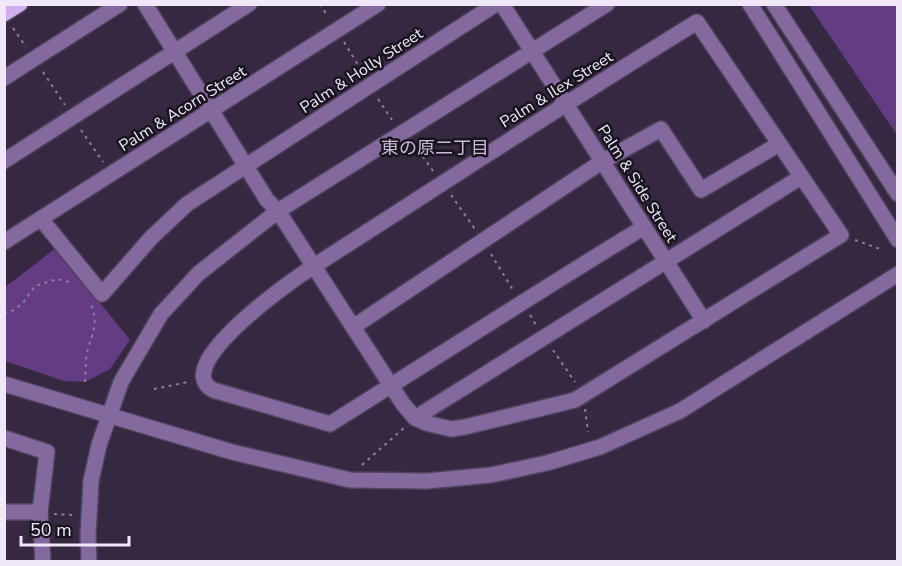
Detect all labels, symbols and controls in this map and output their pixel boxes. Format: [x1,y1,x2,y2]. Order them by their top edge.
street label: Palm & Holly Street [296,23,428,119]
street label: Palm & Ilex Street [496,46,618,133]
street label: Palm & Acorn Street [115,61,251,157]
street label: Palm & Side Street [592,120,682,247]
district label: 東の原二丁目 [381,136,489,160]
scale bar [21,509,129,547]
text: 50 m [30,518,72,542]

